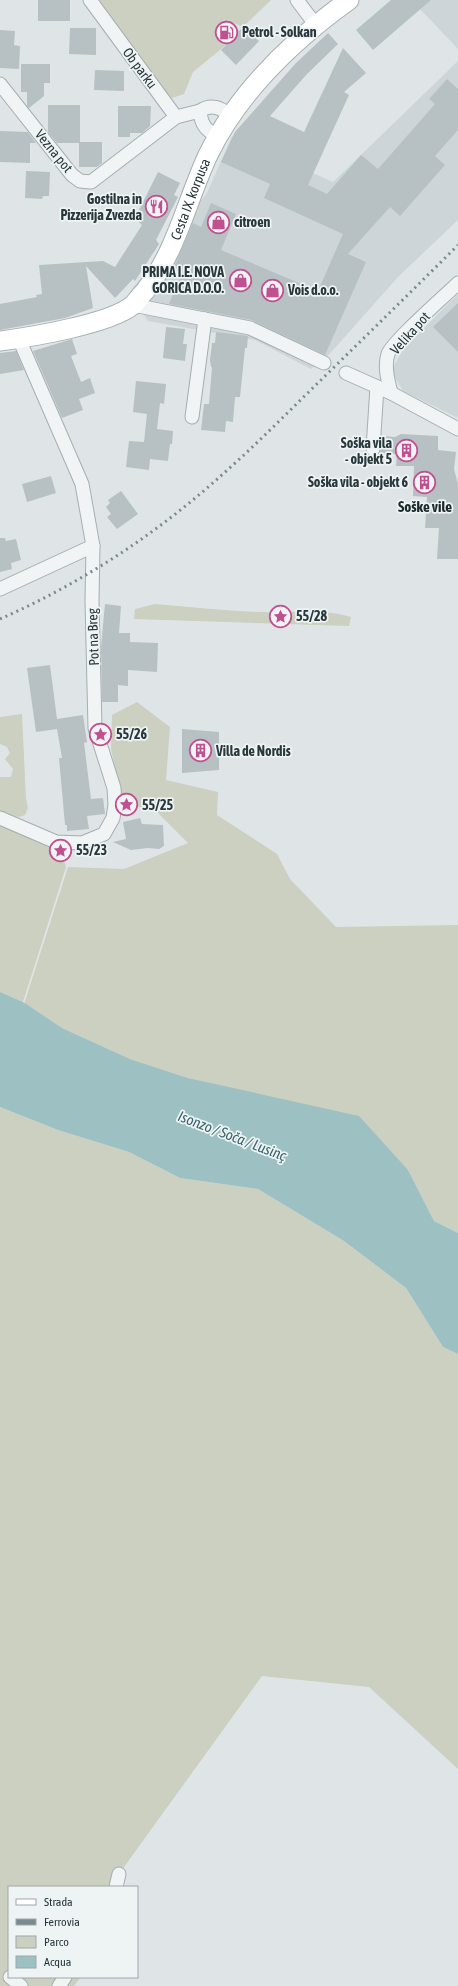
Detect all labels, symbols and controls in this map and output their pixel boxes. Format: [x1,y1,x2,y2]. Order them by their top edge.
fuel station icon: Petrol - Solkan [213,19,239,45]
place label: Petrol - Solkan [242,24,317,40]
street label: Ob parku [119,44,161,92]
street label: Vezna pot [32,126,76,176]
street label: Cesta IX. korpusa [167,156,213,242]
place label: Gostilna in Pizzerija Zvezda [60,191,142,223]
restaurant icon: Gostilna in Pizzerija Zvezda [144,194,170,220]
shop icon: citroen [206,209,232,235]
place label: citroen [234,214,270,230]
place label: PRIMA I.E. NOVA GORICA D.O.O. [142,264,225,296]
shop icon: PRIMA I.E. NOVA GORICA D.O.O. [227,267,253,293]
shop icon: Vois d.o.o. [260,277,286,303]
place label: Vois d.o.o. [287,282,339,298]
street label: Velika pot [387,308,433,358]
place label: Soška vila - objekt 5 [341,435,392,467]
building icon: Soška vila - objekt 5 [394,438,420,464]
building icon: Soška vila - objekt 6 [411,469,437,495]
place label: Soška vila - objekt 6 [308,474,408,490]
district label: Soške vile [398,498,452,515]
place icon: 55/28 [268,603,294,629]
street label: Pot na Breg [84,608,102,666]
place label: 55/28 [296,608,327,624]
place icon: 55/26 [87,721,113,747]
place label: 55/26 [116,726,147,742]
building icon: Villa de Nordis [187,738,213,764]
place label: Villa de Nordis [215,743,291,759]
place icon: 55/25 [114,792,140,818]
place label: 55/25 [142,797,173,813]
place icon: 55/23 [48,837,74,863]
place label: 55/23 [76,842,107,858]
water label: Isonzo / Soča / Lusinç [176,1107,289,1164]
legend [8,1886,138,1978]
text: Strada [44,1895,73,1909]
text: Ferrovia [44,1915,80,1929]
text: Parco [44,1935,69,1949]
text: Acqua [44,1955,71,1969]

